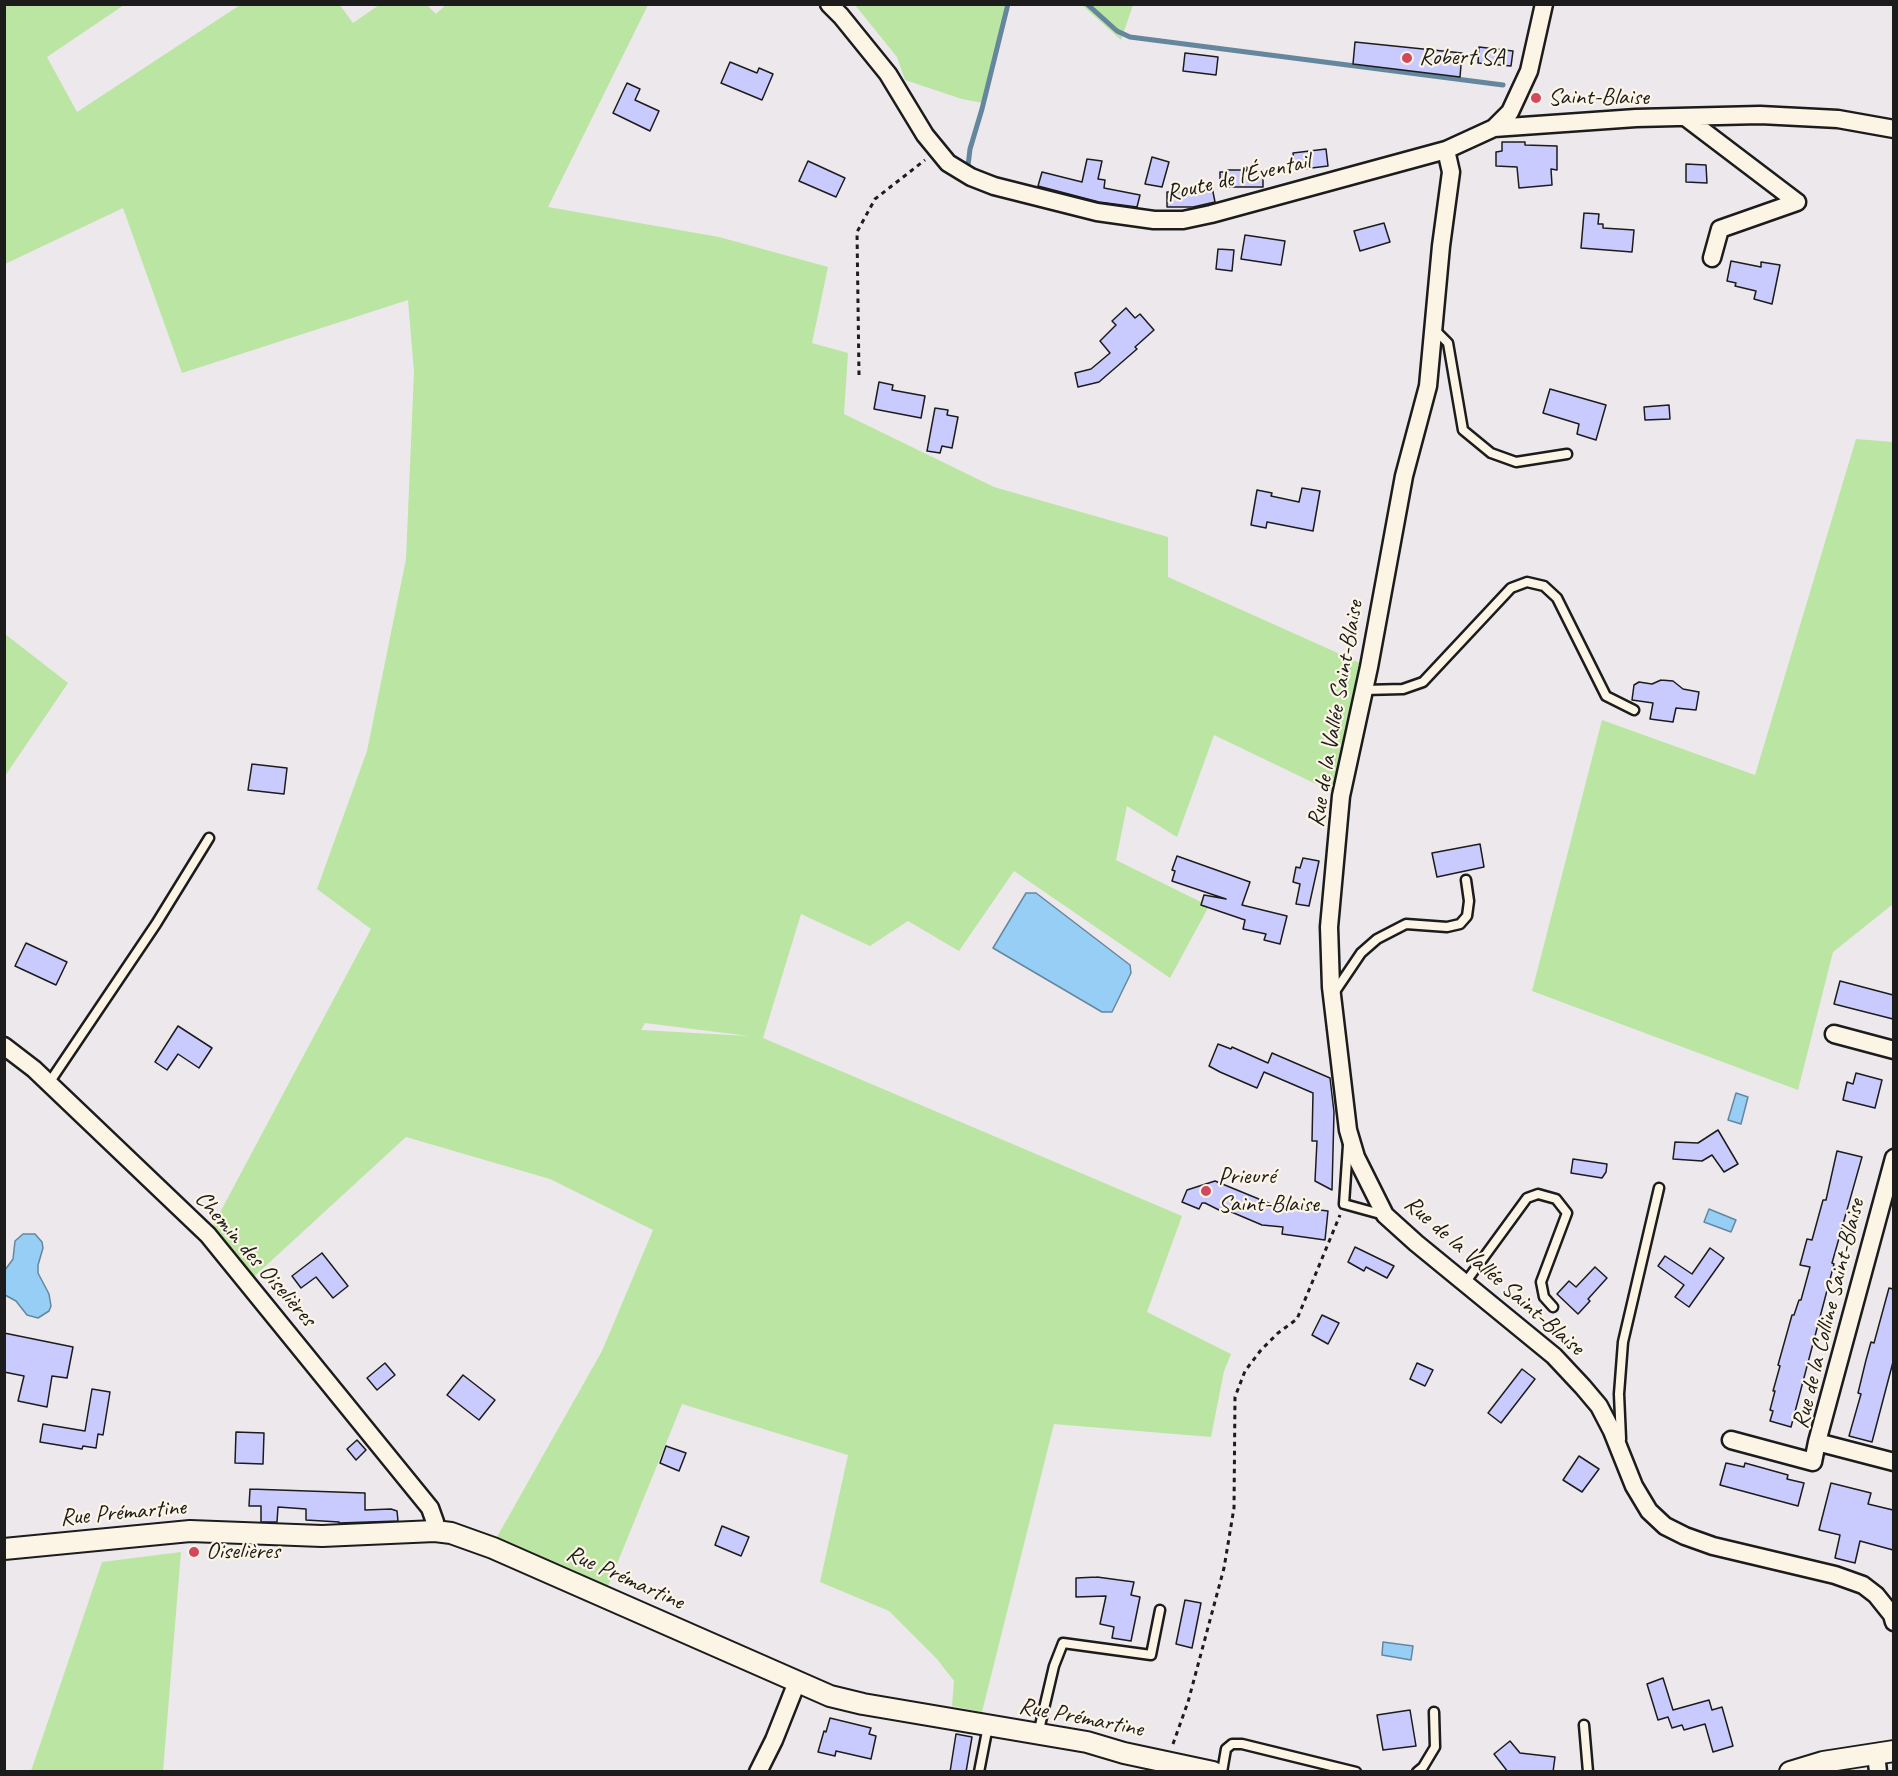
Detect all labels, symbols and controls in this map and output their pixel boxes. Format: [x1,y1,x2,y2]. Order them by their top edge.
place label: Robert SA [1419,44,1504,72]
marker: Robert SA [1400,51,1414,65]
place label: Saint-Blaise [1548,84,1649,112]
marker: Saint-Blaise [1529,91,1543,105]
street label: Route de l'Éventail [1163,147,1313,209]
street label: Rue de la Vallée Saint-Blaise [1302,599,1370,829]
place label: Prieuré Saint-Blaise [1218,1163,1319,1219]
marker: Prieuré Saint-Blaise [1199,1184,1213,1198]
street label: Chemin des Oiselières [188,1185,322,1333]
street label: Rue de la Vallée Saint-Blaise [1398,1190,1590,1362]
street label: Rue de la Colline Saint-Blaise [1787,1196,1871,1432]
street label: Rue Prémartine [59,1493,187,1533]
place label: Oiselières [206,1538,280,1566]
street label: Rue Prémartine [562,1539,688,1617]
marker: Oiselières [187,1545,201,1559]
street label: Rue Prémartine [1016,1692,1146,1744]

